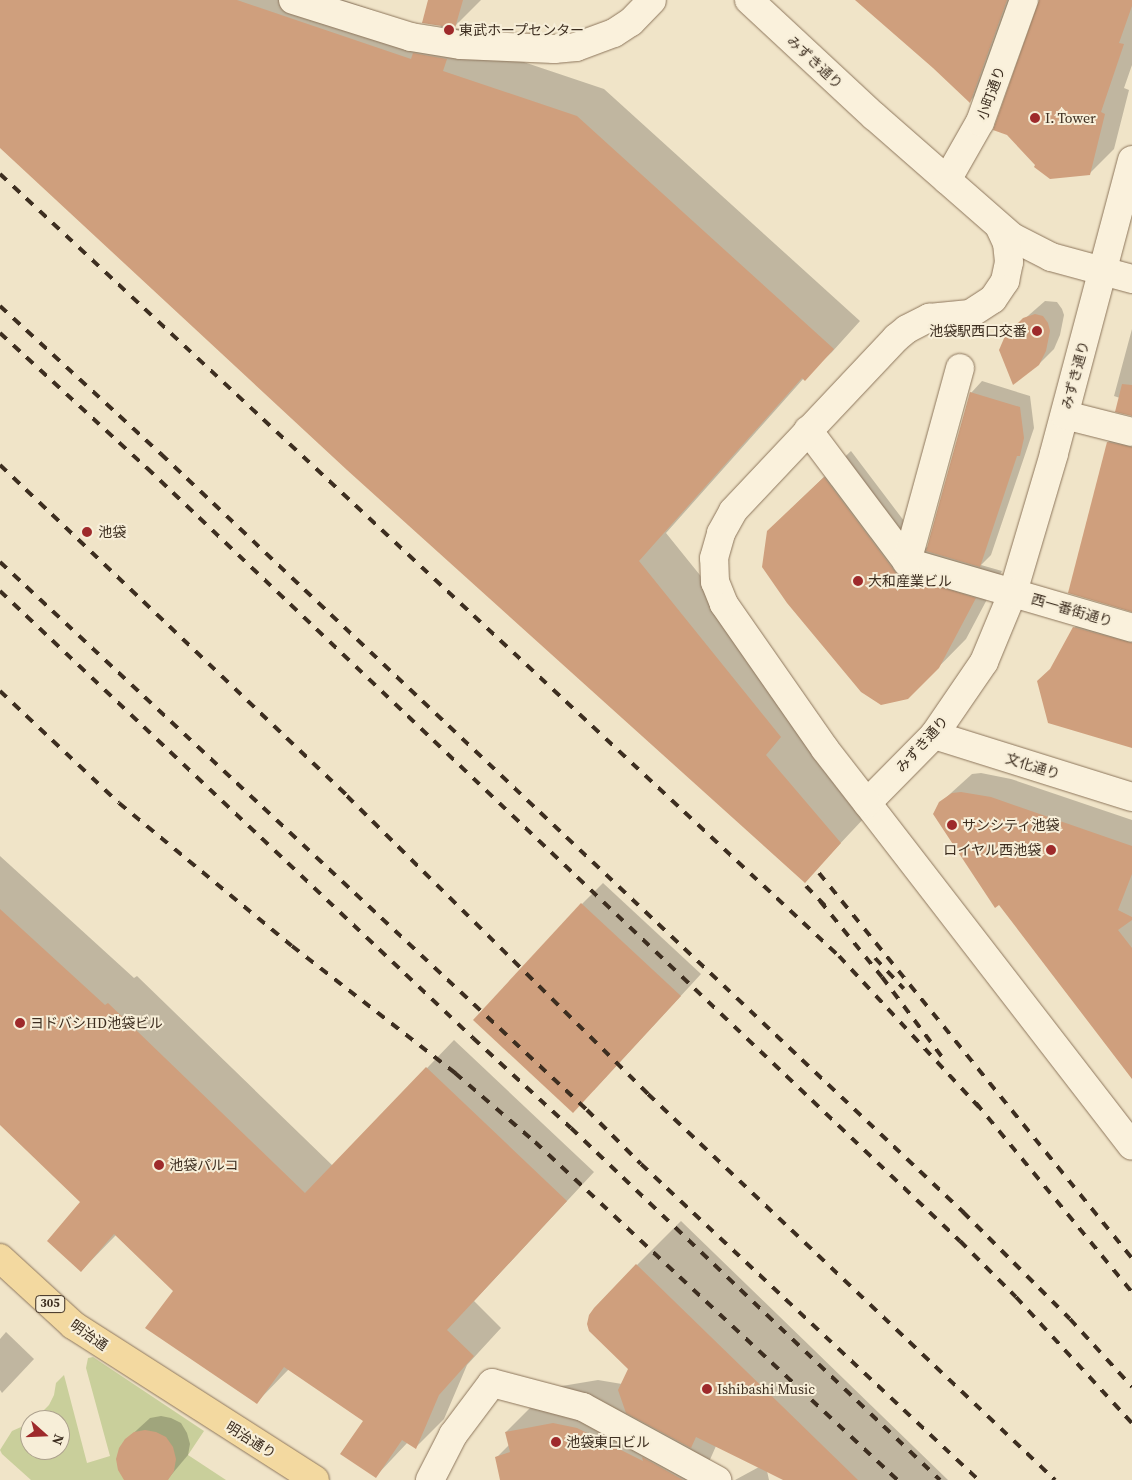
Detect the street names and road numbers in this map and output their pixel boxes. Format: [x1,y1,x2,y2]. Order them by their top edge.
street label: みずき通り [784,32,846,92]
street label: 小町通り [974,64,1008,122]
street label: みずき通り [1058,339,1092,411]
street label: 西一番街通り [1029,590,1115,630]
street label: みずき通り [892,712,952,776]
street label: 文化通り [1004,750,1062,782]
road number: 305 [35,1295,65,1314]
street label: 明治通 [67,1316,111,1354]
street label: 明治通り [223,1418,279,1462]

